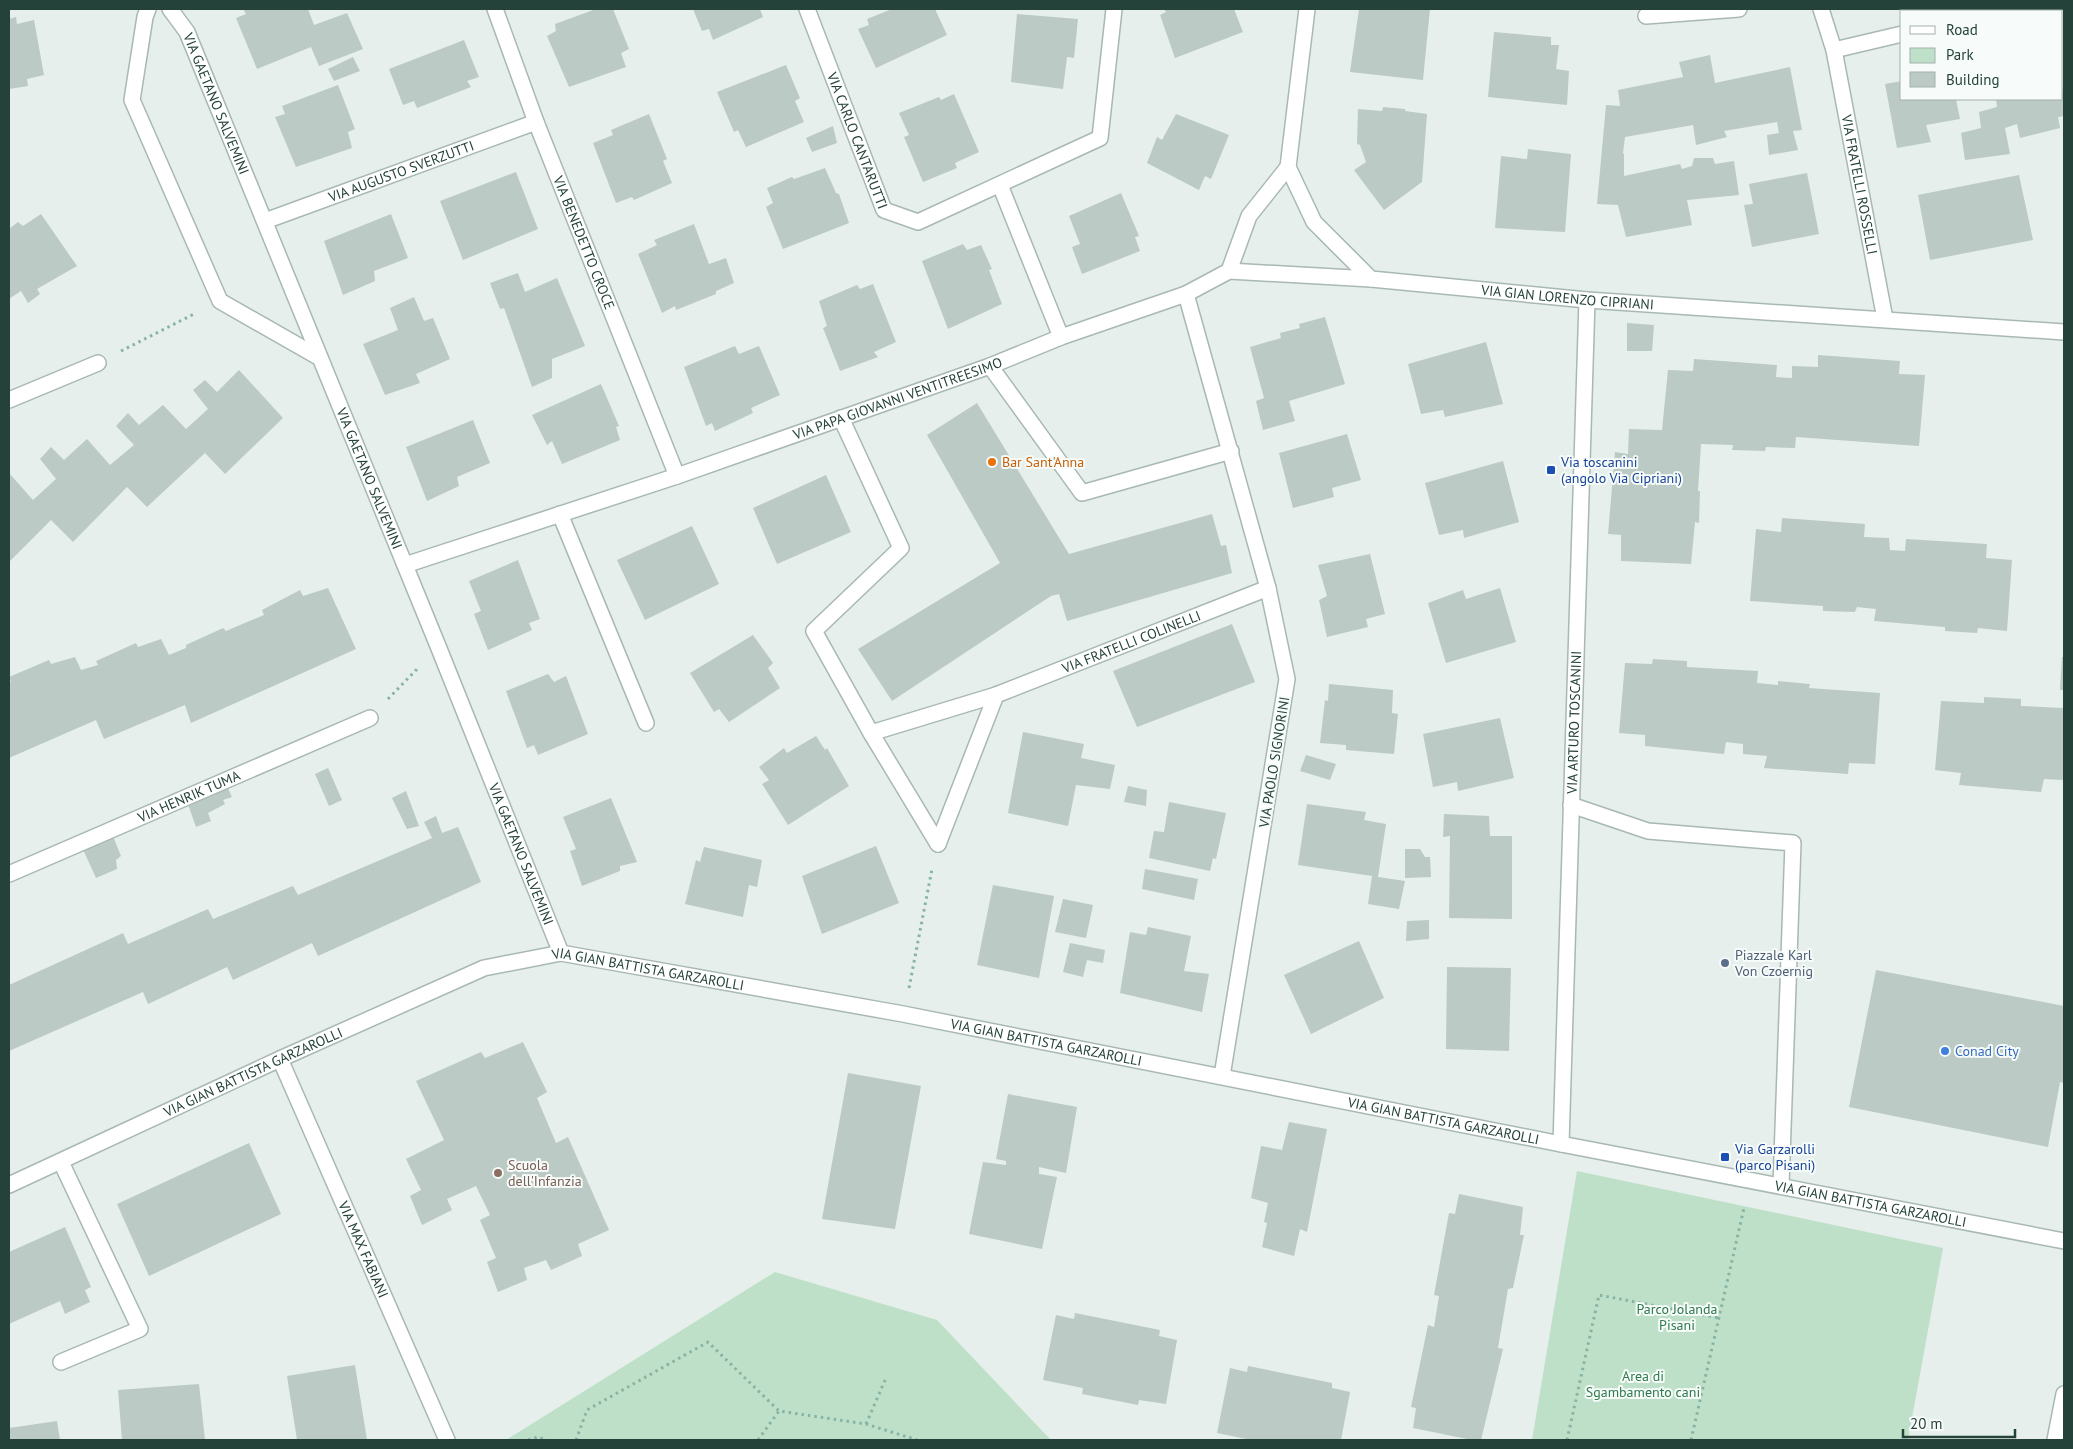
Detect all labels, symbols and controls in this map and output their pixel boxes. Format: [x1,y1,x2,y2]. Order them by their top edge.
legend [1900,10,2063,100]
text: Road [1946,20,1978,39]
street label: VIA GAETANO SALVEMINI [179,29,253,177]
text: Park [1946,45,1974,64]
street label: VIA CARLO CANTARUTTI [823,69,892,212]
text: Building [1946,70,2000,89]
street label: VIA FRATELLI ROSSELLI [1837,112,1882,256]
street label: VIA AUGUSTO SVERZUTTI [325,136,476,206]
street label: VIA BENEDETTO CROCE [549,172,619,312]
street label: VIA GIAN LORENZO CIPRIANI [1479,281,1655,313]
street label: VIA PAPA GIOVANNI VENTITREESIMO [790,353,1005,444]
street label: VIA GAETANO SALVEMINI [332,404,406,552]
place label: Bar Sant'Anna [1002,453,1084,471]
place label: Via toscanini (angolo Via Cipriani) [1560,453,1682,487]
marker: Bar Sant'Anna [986,456,998,468]
marker: Via toscanini (angolo Via Cipriani) [1545,464,1557,476]
street label: VIA FRATELLI COLINELLI [1058,606,1203,678]
street label: VIA ARTURO TOSCANINI [1563,650,1585,795]
street label: VIA PAOLO SIGNORINI [1255,695,1293,830]
street label: VIA HENRIK TUMA [134,766,244,827]
street label: VIA GAETANO SALVEMINI [485,780,558,927]
street label: VIA GIAN BATTISTA GARZAROLLI [549,944,745,994]
place label: Piazzale Karl Von Czoernig [1734,946,1813,980]
marker: Piazzale Karl Von Czoernig [1719,957,1731,969]
street label: VIA GIAN BATTISTA GARZAROLLI [948,1014,1143,1070]
street label: VIA GIAN BATTISTA GARZAROLLI [160,1023,345,1121]
place label: Conad City [1955,1042,2019,1060]
marker: Conad City [1939,1045,1951,1057]
street label: VIA GIAN BATTISTA GARZAROLLI [1345,1093,1541,1148]
place label: Via Garzarolli (parco Pisani) [1734,1140,1815,1174]
marker: Via Garzarolli (parco Pisani) [1719,1151,1731,1163]
place label: Scuola dell'Infanzia [508,1156,582,1190]
marker: Scuola dell'Infanzia [492,1167,504,1179]
street label: VIA GIAN BATTISTA GARZAROLLI [1772,1176,1968,1231]
street label: VIA MAX FABIANI [334,1197,393,1301]
park label: Parco Jolanda Pisani [1636,1300,1718,1334]
park label: Area di Sgambamento cani [1586,1367,1700,1401]
scale bar [1903,1406,2016,1438]
text: 20 m [1910,1414,1943,1433]

